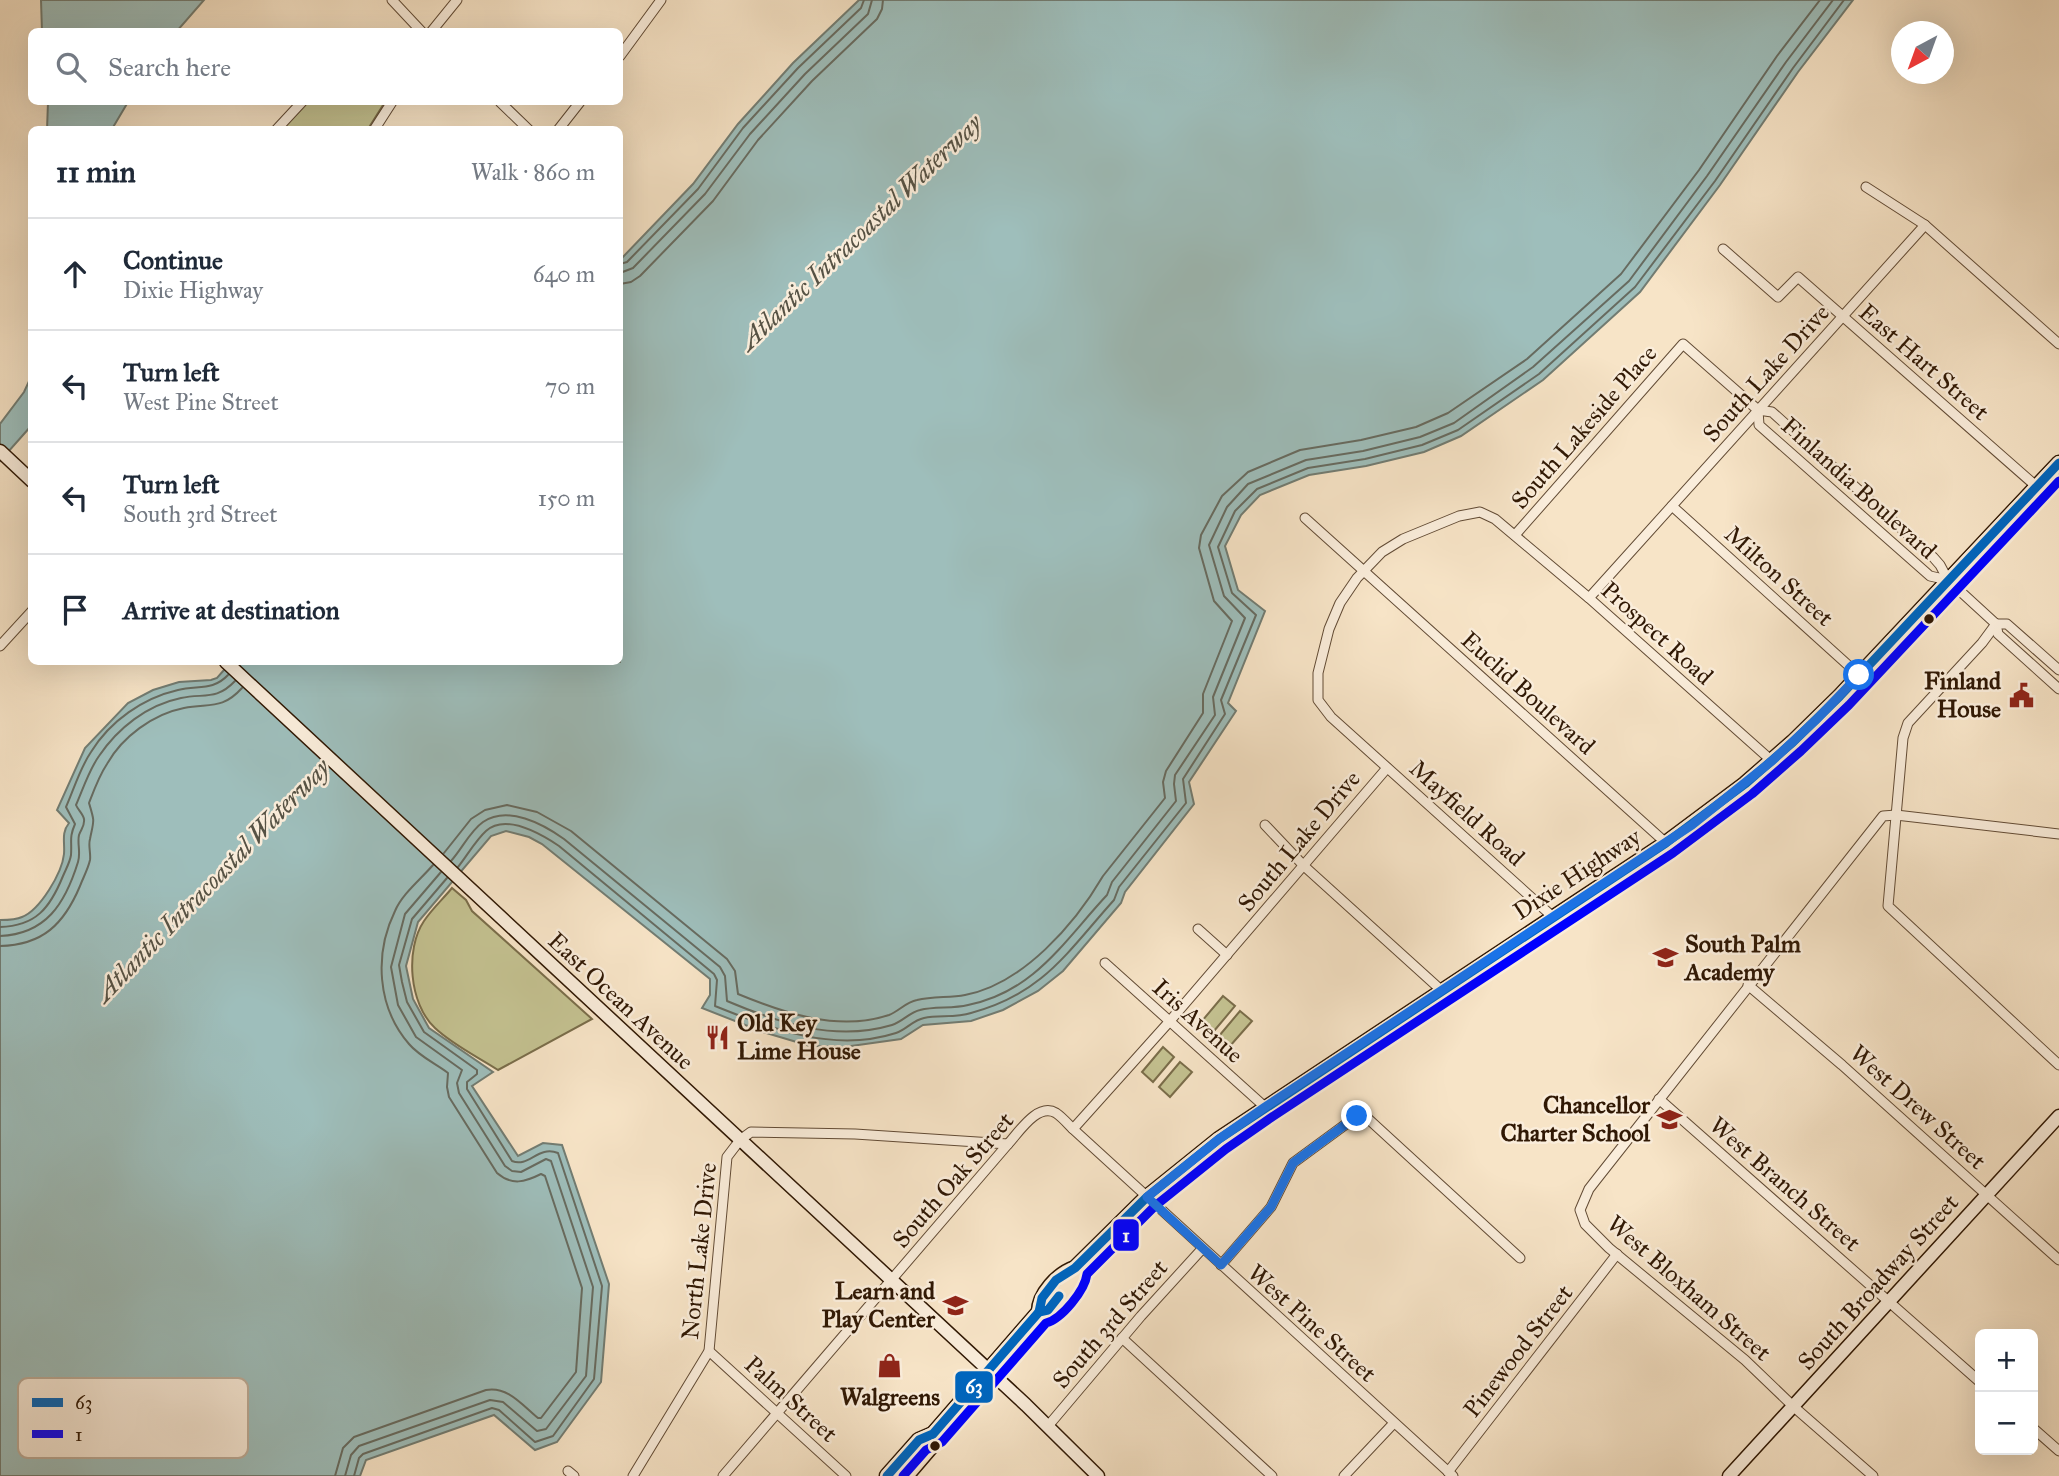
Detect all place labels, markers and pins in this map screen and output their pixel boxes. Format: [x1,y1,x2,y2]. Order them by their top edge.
unlabelled marker [1922,612,1936,626]
place label: Finland House [1924,666,2002,724]
public building icon: Finland House [2007,681,2035,709]
place label: South Palm Academy [1683,929,1802,987]
school or university icon: South Palm Academy [1651,944,1679,972]
place label: Old Key Lime House [737,1008,861,1066]
restaurant icon: Old Key Lime House [703,1023,731,1051]
place label: Chancellor Charter School [1500,1090,1651,1148]
school or university icon: Chancellor Charter School [1656,1105,1684,1133]
place label: Learn and Play Center [822,1276,936,1334]
school or university icon: Learn and Play Center [941,1291,969,1319]
shop icon: Walgreens [876,1352,904,1380]
place label: Walgreens [840,1382,940,1412]
unlabelled marker [928,1439,942,1453]

